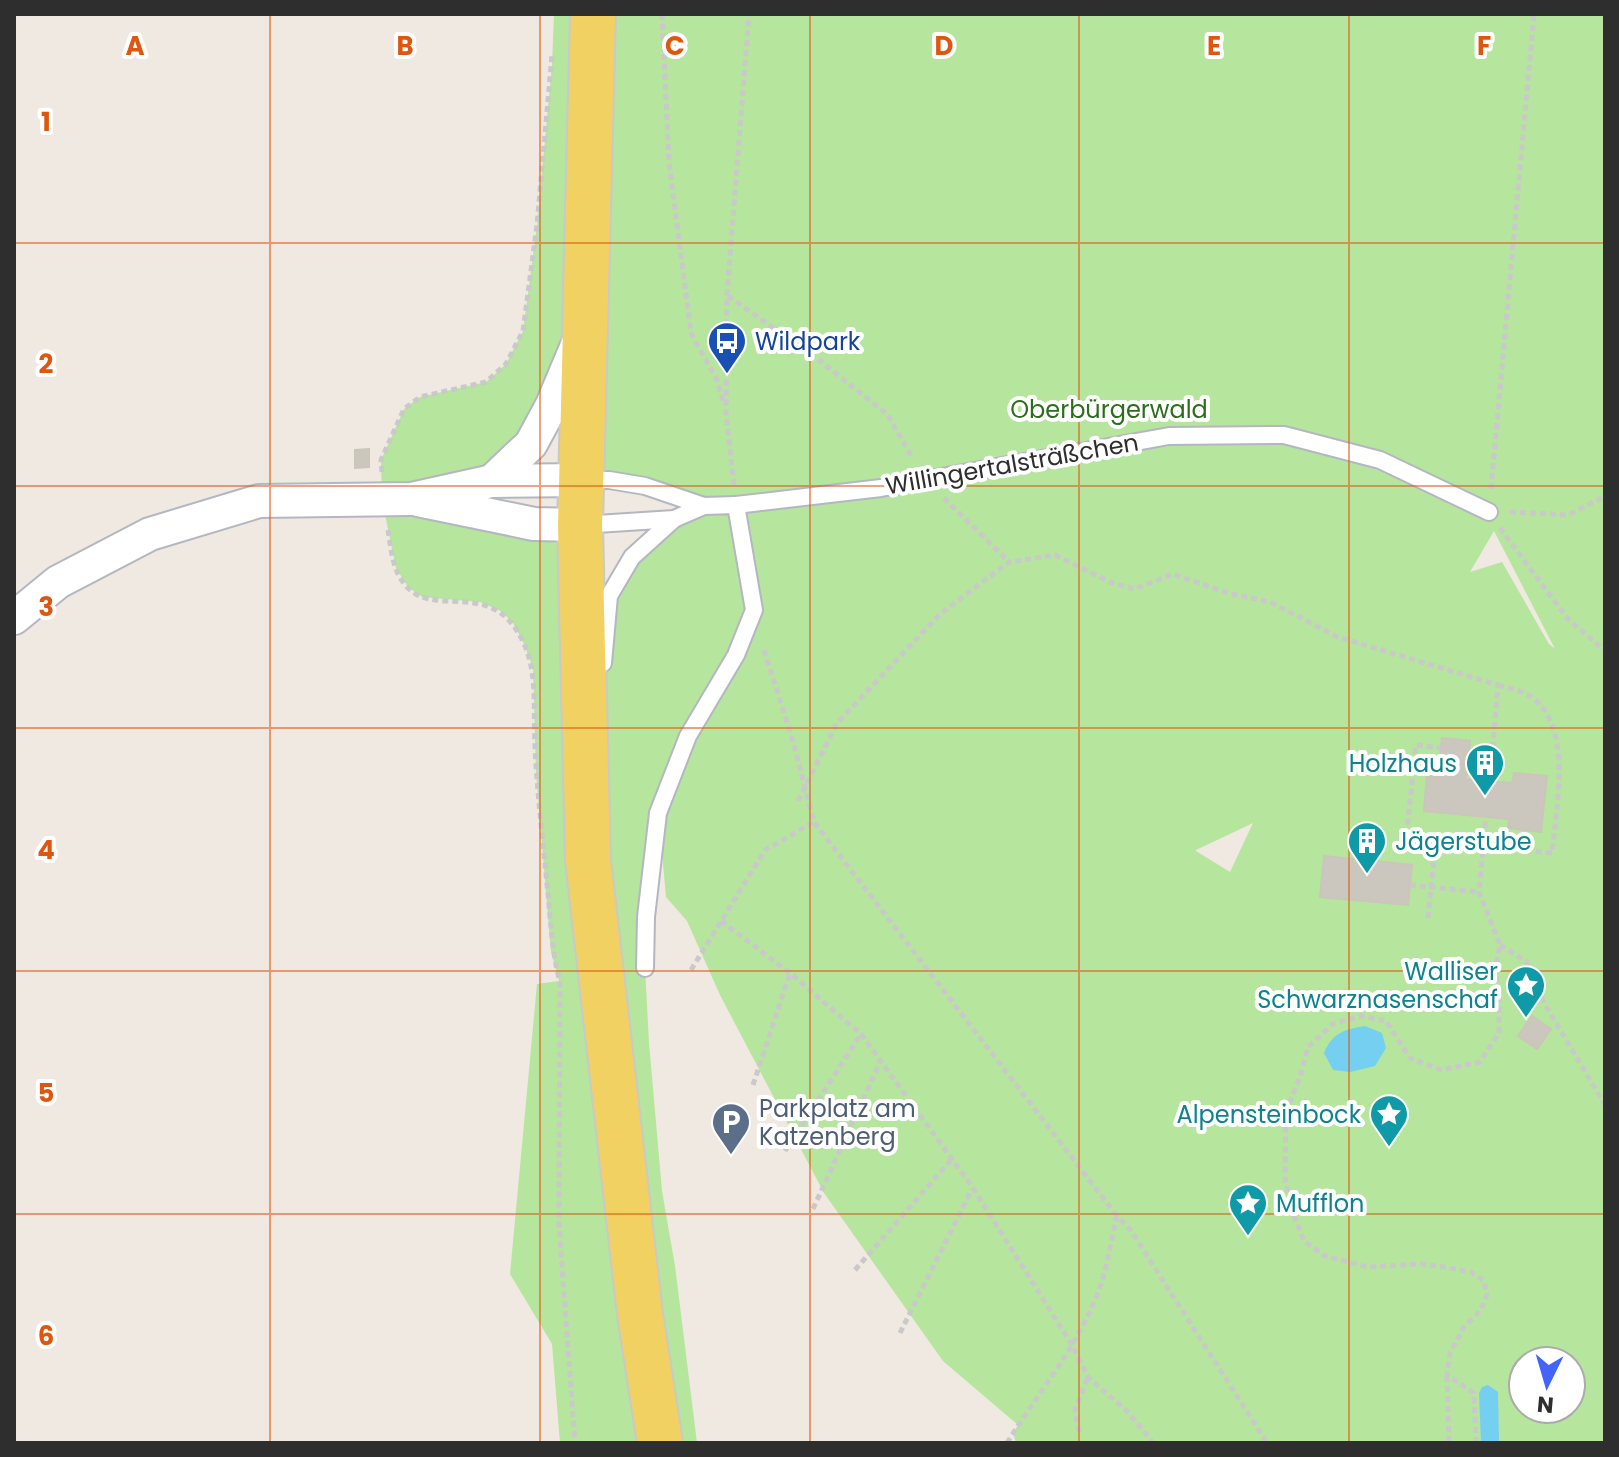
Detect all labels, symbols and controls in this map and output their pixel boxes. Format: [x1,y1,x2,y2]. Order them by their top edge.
text: A [125,28,145,64]
text: B [396,28,414,64]
text: C [665,28,685,64]
text: D [935,28,954,64]
text: E [1207,28,1221,64]
text: F [1477,28,1491,64]
text: 1 [41,104,51,140]
bus stop icon: Wildpark [706,320,748,375]
place label: Wildpark [755,325,861,358]
text: 2 [39,346,54,382]
park label: Oberbürgerwald [1010,393,1208,426]
street label: Willingertalsträßchen [883,425,1141,503]
text: 3 [38,589,54,625]
building icon: Holzhaus [1464,742,1506,797]
place label: Holzhaus [1349,747,1457,780]
building icon: Jägerstube [1346,820,1388,875]
place label: Jägerstube [1395,825,1532,858]
text: 4 [37,832,55,868]
place label: Walliser Schwarznasenschaf [1257,955,1498,1016]
place icon: Walliser Schwarznasenschaf [1505,964,1547,1019]
text: 5 [38,1075,54,1111]
place label: Parkplatz am Katzenberg [759,1092,916,1153]
place icon: Alpensteinbock [1368,1093,1410,1148]
place label: Alpensteinbock [1177,1098,1362,1131]
parking icon: Parkplatz am Katzenberg [710,1101,752,1156]
place icon: Mufflon [1227,1182,1269,1237]
place label: Mufflon [1276,1187,1364,1220]
text: 6 [38,1318,54,1354]
north arrow [1507,1345,1587,1425]
text: N [1536,1388,1555,1421]

